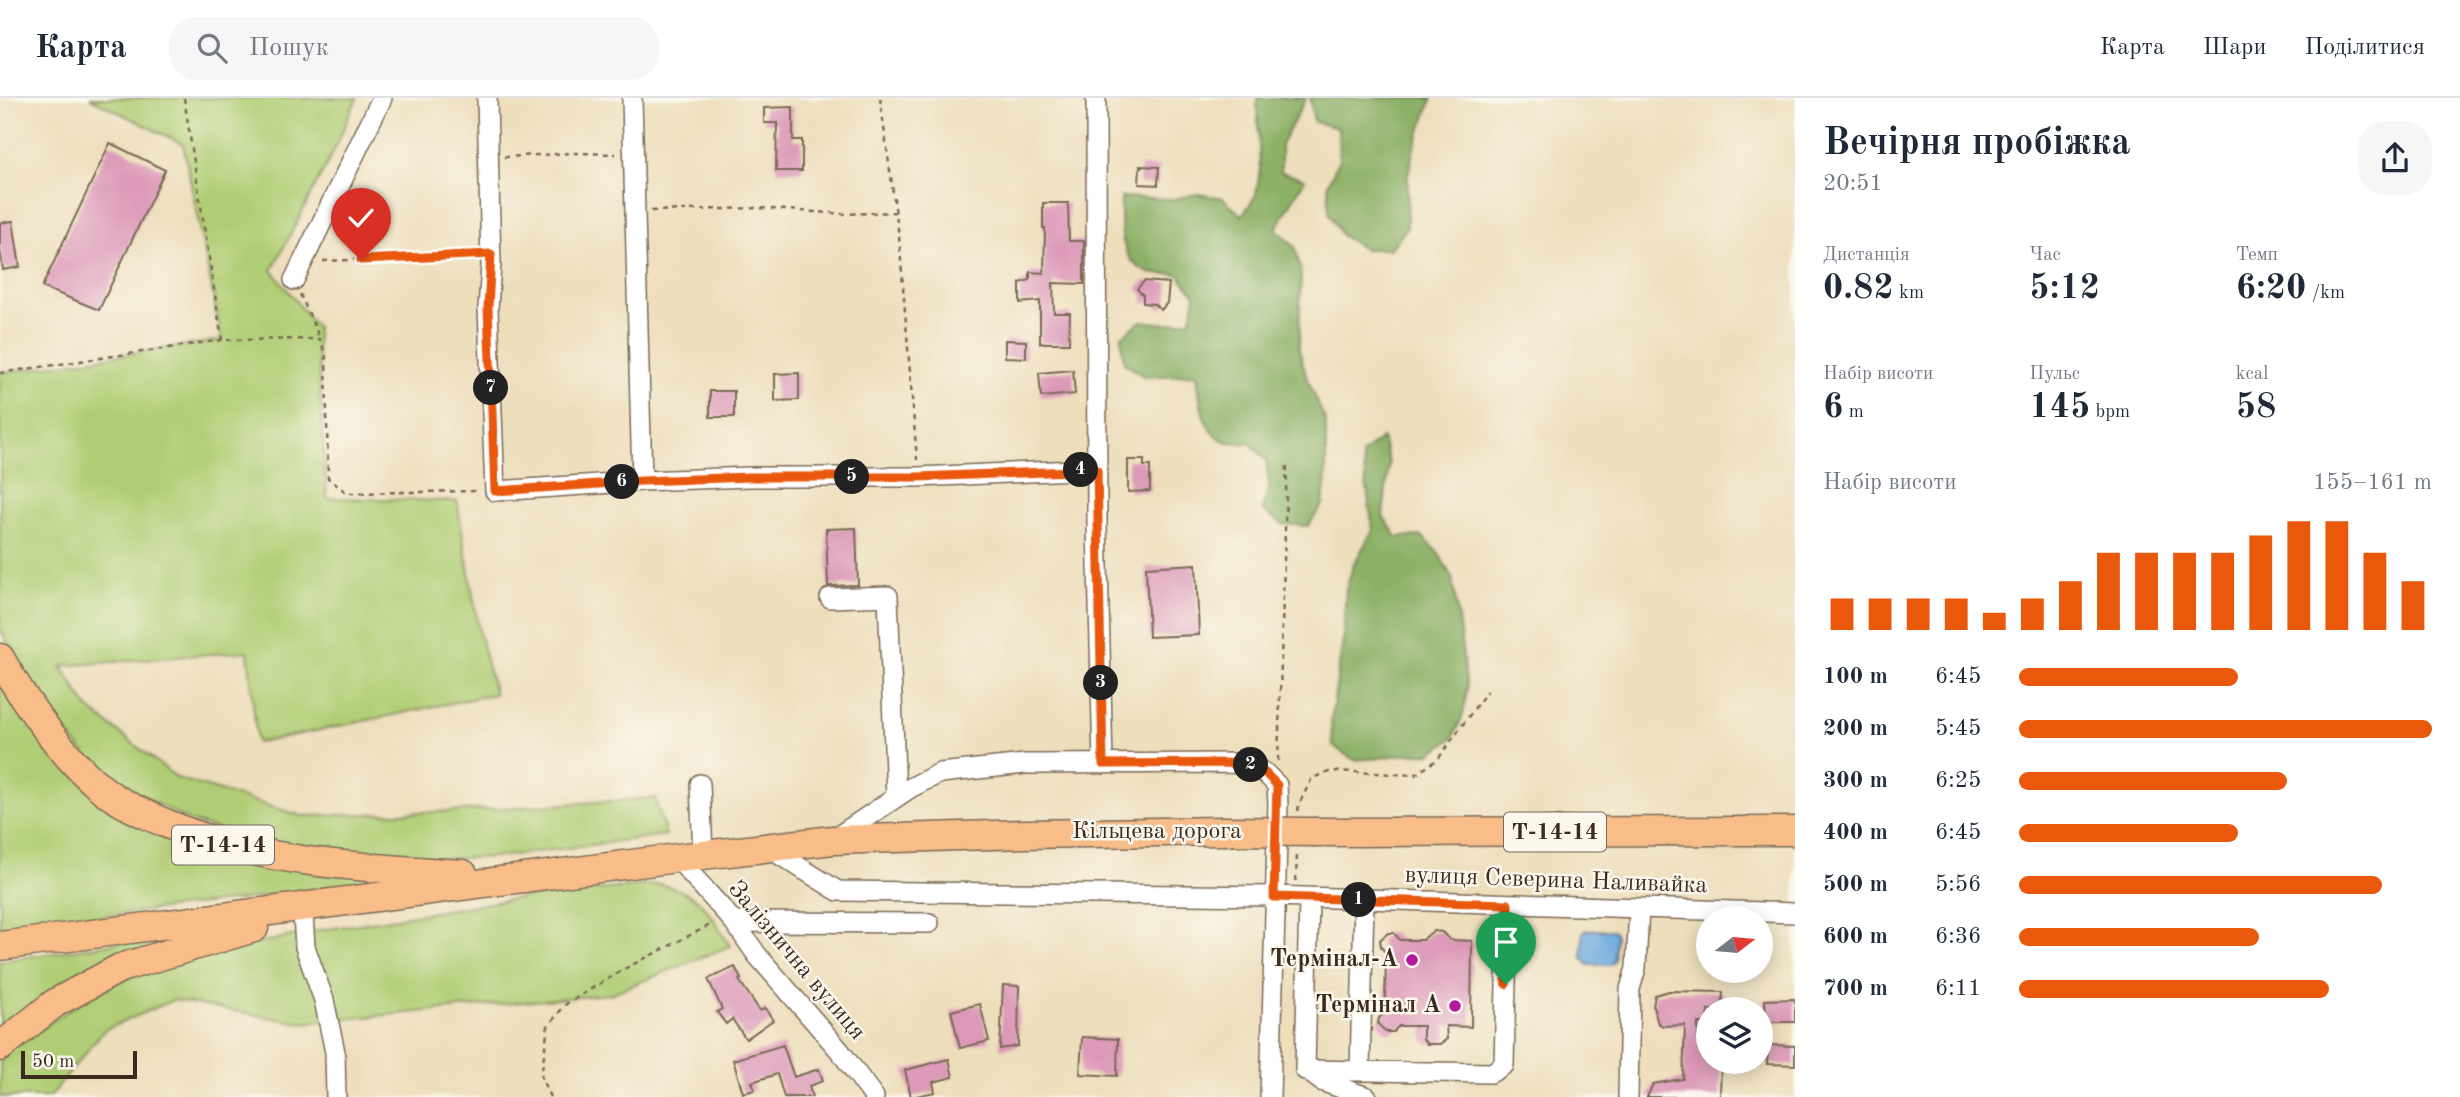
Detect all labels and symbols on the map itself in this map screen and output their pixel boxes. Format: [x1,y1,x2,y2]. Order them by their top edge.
pin [331,188,391,260]
pin: 7 [474,370,508,406]
pin: 4 [1064,452,1098,488]
pin: 5 [834,460,870,494]
pin: 6 [604,464,640,500]
pin: 3 [1084,666,1118,700]
pin: 2 [1234,748,1268,782]
road number: Т-14-14 [1504,812,1606,852]
street label: Кільцева дорога [1072,820,1242,844]
road number: Т-14-14 [172,825,274,864]
street label: вулиця Северина Наливайка [1404,864,1708,898]
street label: Залізнична вулиця [723,877,869,1045]
pin: 1 [1342,882,1376,918]
north arrow [1696,906,1773,984]
pin [1476,912,1536,984]
place label: Термінал-А [1270,948,1398,972]
marker: Термінал-А [1404,952,1420,968]
place label: Термінал А [1315,994,1441,1018]
marker: Термінал А [1447,998,1463,1014]
scale bar [21,1048,136,1080]

